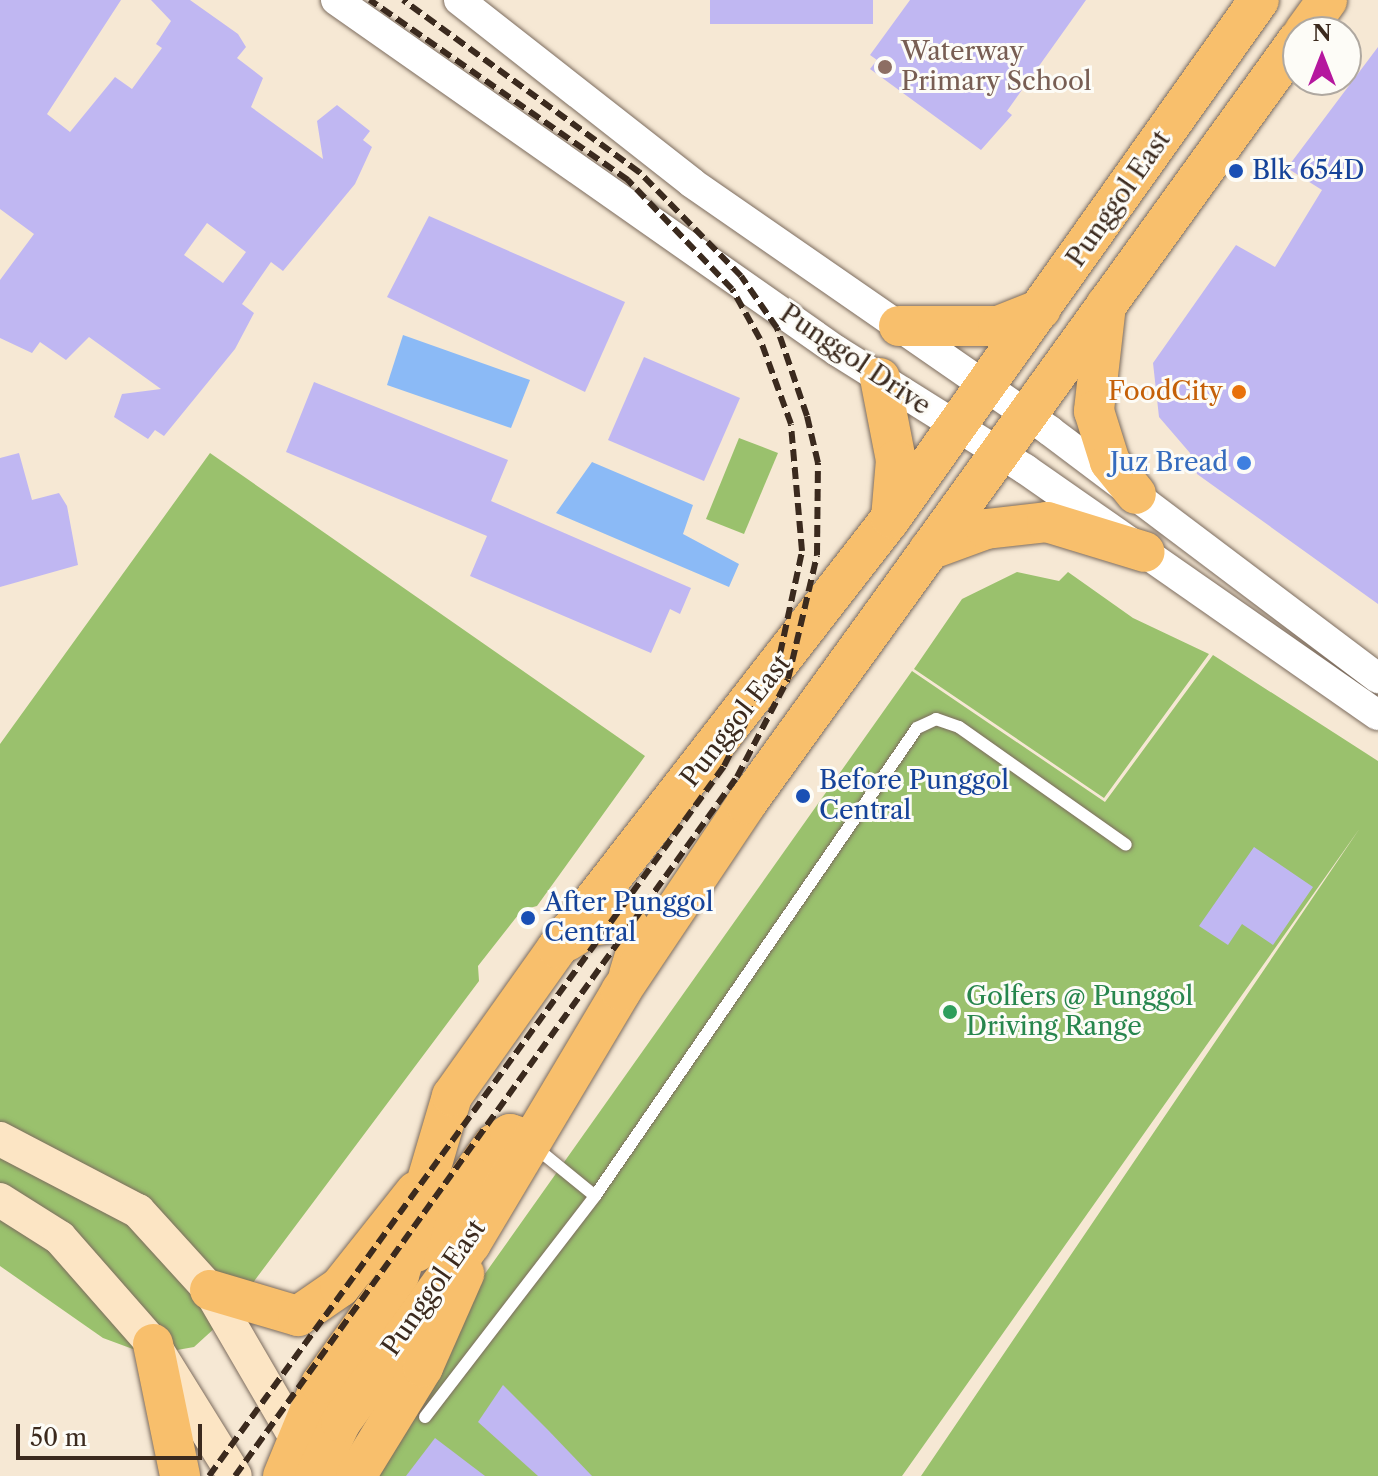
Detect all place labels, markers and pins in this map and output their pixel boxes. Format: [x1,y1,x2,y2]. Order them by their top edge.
place label: Waterway Primary School [901,36,1092,98]
marker: Waterway Primary School [876,58,894,76]
place label: Blk 654D [1252,155,1365,187]
marker: Blk 654D [1227,162,1245,180]
place label: FoodCity [1108,376,1223,408]
marker: FoodCity [1230,383,1248,401]
place label: Juz Bread [1110,447,1228,479]
marker: Juz Bread [1235,454,1253,472]
place label: Before Punggol Central [819,765,1009,826]
marker: Before Punggol Central [794,787,812,805]
place label: After Punggol Central [544,887,714,948]
marker: After Punggol Central [519,909,537,927]
place label: Golfers @ Punggol Driving Range [966,981,1193,1042]
marker: Golfers @ Punggol Driving Range [941,1003,959,1021]

